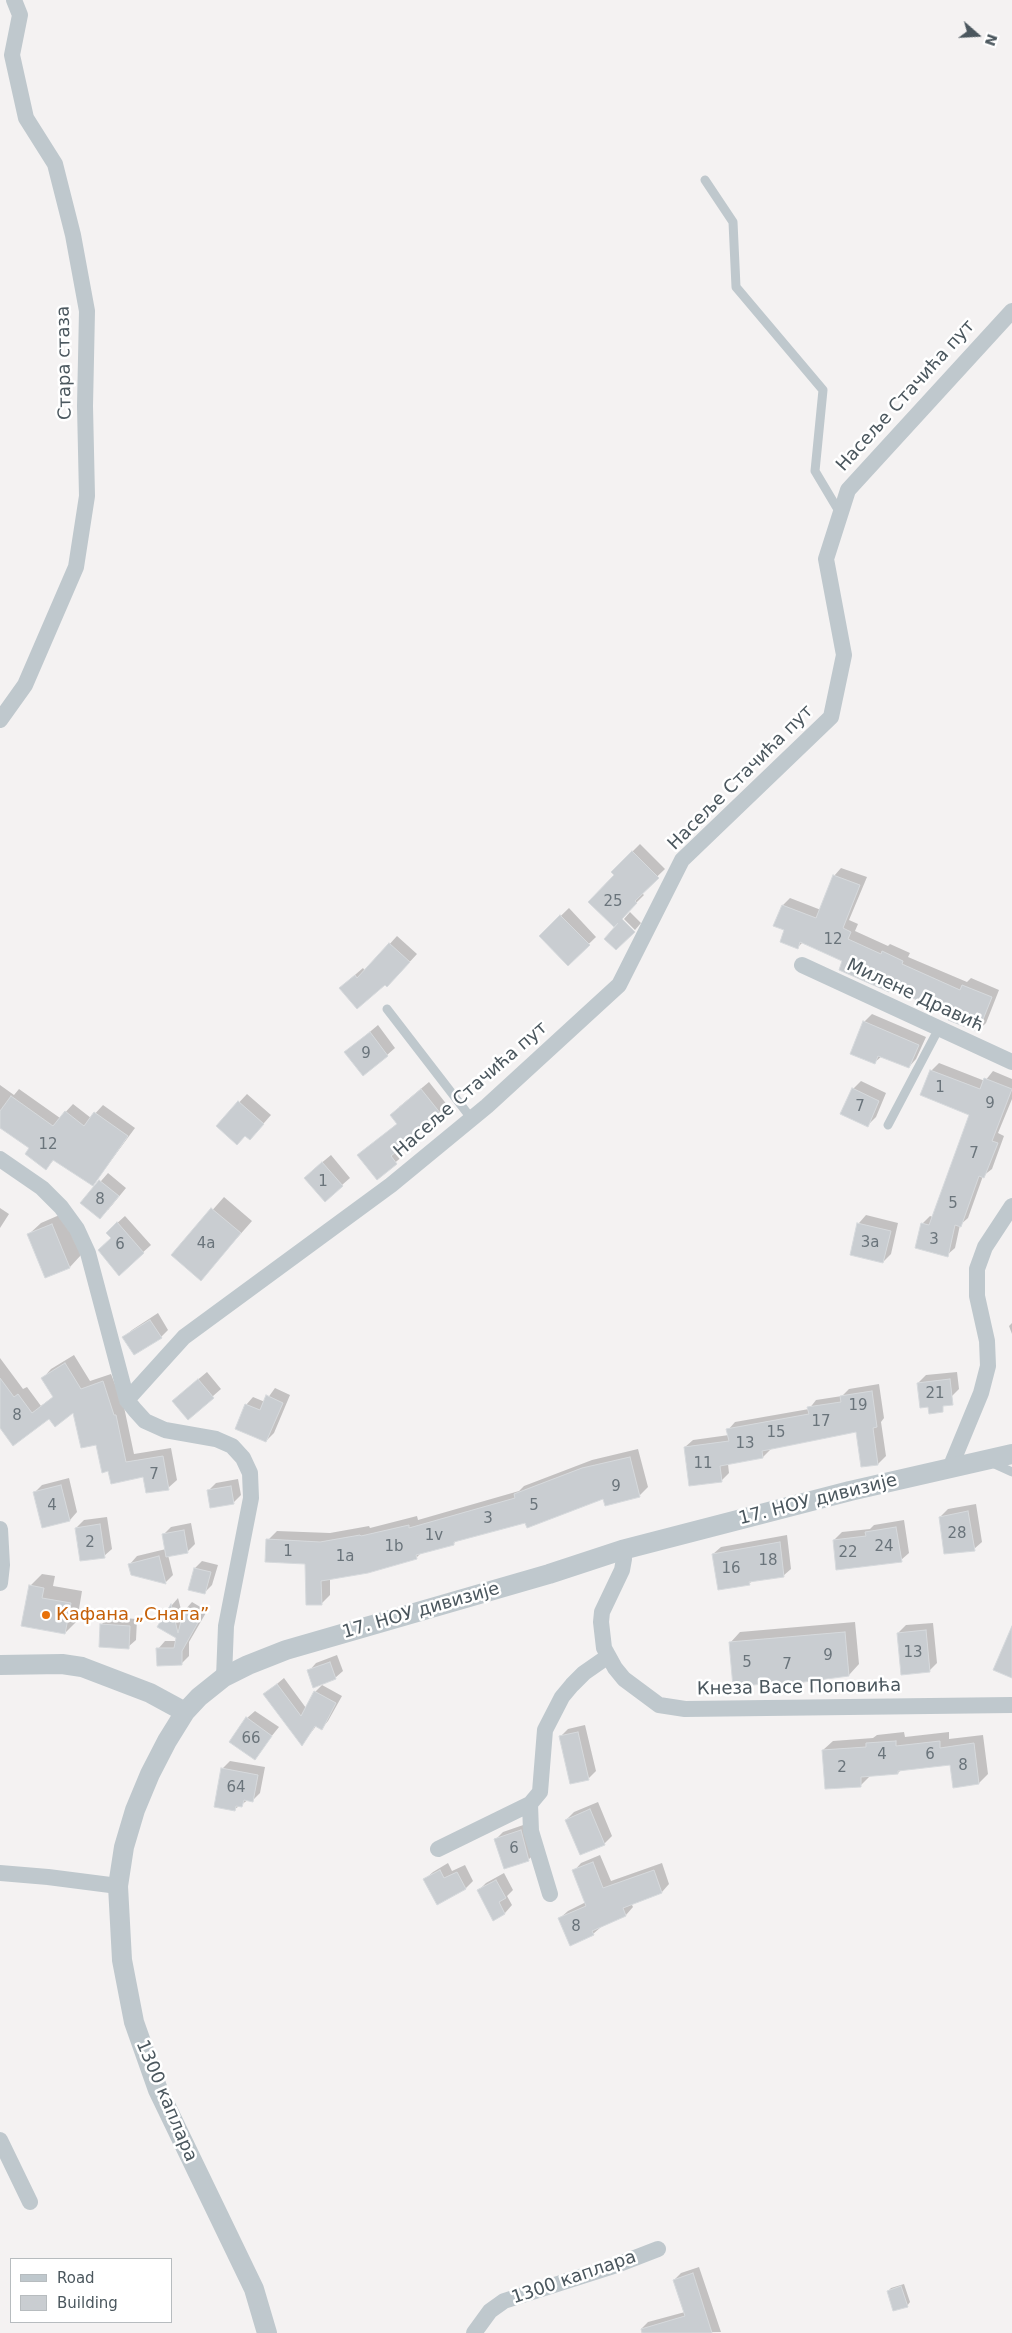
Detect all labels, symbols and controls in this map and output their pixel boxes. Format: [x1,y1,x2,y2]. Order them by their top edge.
north arrow [952,10,1002,60]
text: N [982,32,1001,48]
street label: Стара стаза [53,306,77,420]
street label: Насеље Стачића пут [832,316,980,476]
street label: Насеље Стачића пут [664,701,818,855]
house number: 25 [603,893,623,911]
house number: 12 [823,931,843,949]
street label: Милене Дравић [843,955,987,1037]
street label: Насеље Стачића пут [390,1017,552,1163]
house number: 9 [361,1045,371,1063]
house number: 1 [935,1079,945,1097]
house number: 9 [985,1095,995,1113]
house number: 7 [855,1098,865,1116]
house number: 12 [38,1136,58,1154]
house number: 7 [969,1145,979,1163]
house number: 1 [318,1173,328,1191]
house number: 8 [95,1191,105,1209]
house number: 5 [948,1195,958,1213]
house number: 3 [929,1231,939,1249]
house number: 3a [861,1234,879,1252]
house number: 4a [197,1235,215,1253]
house number: 6 [115,1236,125,1254]
house number: 21 [925,1385,945,1403]
house number: 19 [848,1397,868,1415]
house number: 8 [12,1407,22,1425]
house number: 17 [811,1413,831,1431]
house number: 15 [766,1424,786,1442]
house number: 13 [735,1435,755,1453]
house number: 11 [693,1455,713,1473]
house number: 7 [149,1466,159,1484]
street label: 17. НОУ дивизије [737,1470,899,1530]
house number: 9 [611,1478,621,1496]
house number: 4 [47,1497,57,1515]
house number: 5 [529,1497,539,1515]
house number: 3 [483,1510,493,1528]
house number: 28 [947,1525,967,1543]
house number: 1v [425,1527,443,1545]
house number: 2 [85,1534,95,1552]
house number: 1b [384,1538,404,1556]
house number: 24 [874,1538,894,1556]
house number: 1 [283,1543,293,1561]
house number: 22 [838,1544,858,1562]
house number: 1a [336,1548,354,1566]
house number: 18 [758,1552,778,1570]
house number: 16 [721,1560,741,1578]
street label: 17. НОУ дивизије [340,1578,502,1644]
place label: Кафана „Снага” [56,1604,209,1626]
marker: Кафана „Снага” [40,1609,52,1621]
house number: 13 [903,1644,923,1662]
house number: 9 [823,1647,833,1665]
house number: 5 [742,1654,752,1672]
house number: 7 [782,1656,792,1674]
street label: Кнеза Васе Поповића [697,1675,901,1701]
house number: 66 [241,1730,261,1748]
house number: 4 [877,1746,887,1764]
house number: 6 [925,1746,935,1764]
house number: 8 [958,1757,968,1775]
house number: 2 [837,1759,847,1777]
house number: 64 [226,1779,246,1797]
house number: 6 [509,1840,519,1858]
house number: 8 [571,1918,581,1936]
street label: 1300 каплара [131,2037,201,2165]
street label: 1300 каплара [509,2247,639,2309]
legend [10,2258,172,2323]
text: Road [57,2269,95,2287]
text: Building [57,2294,118,2312]

